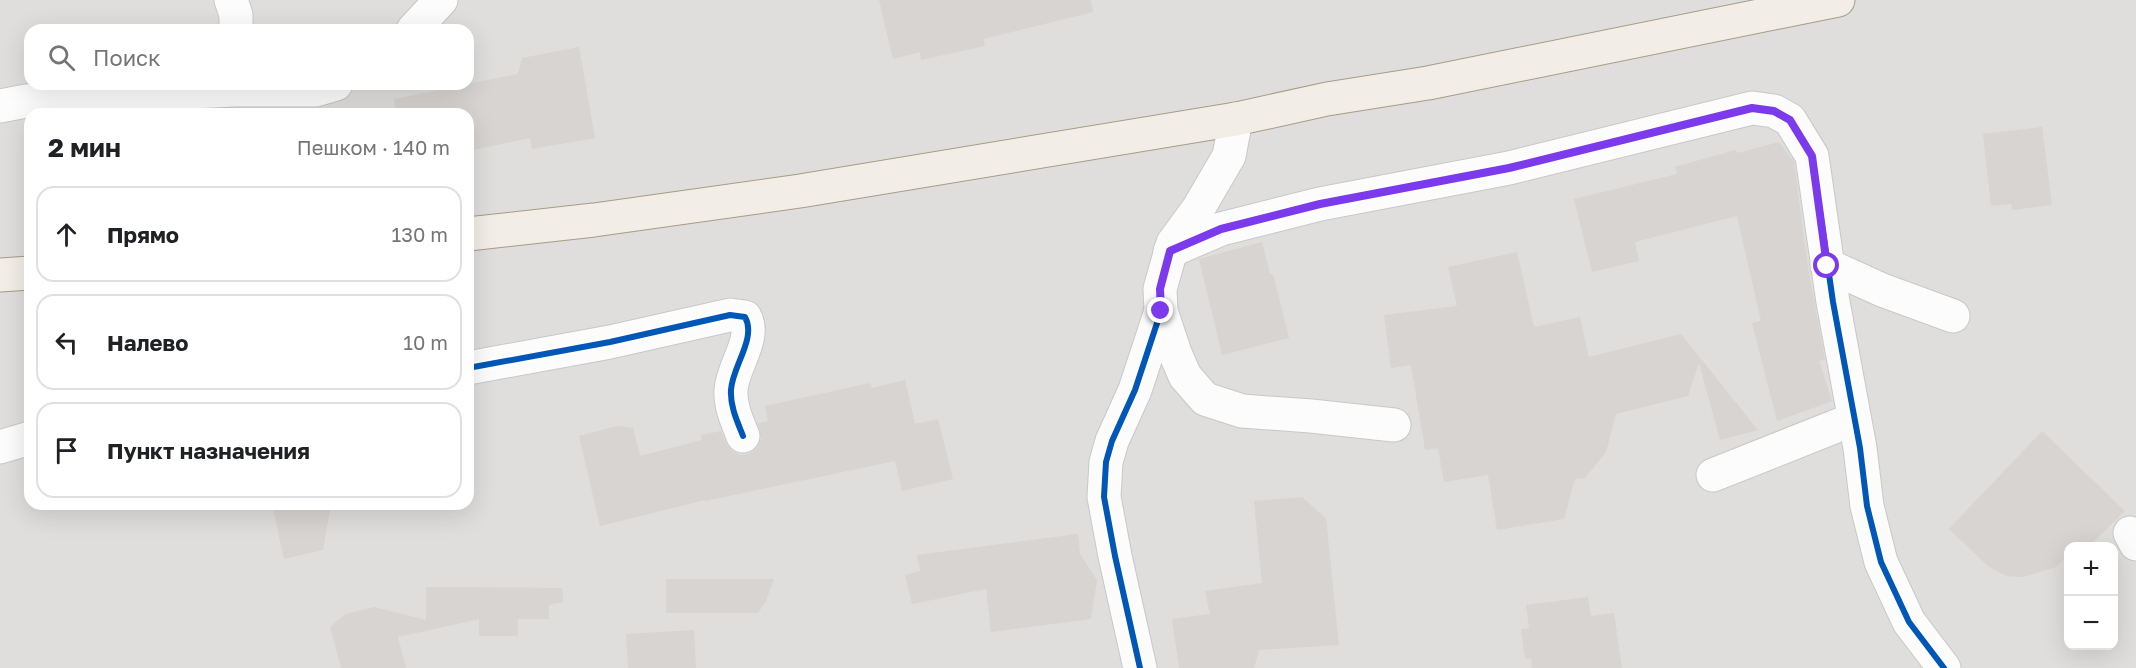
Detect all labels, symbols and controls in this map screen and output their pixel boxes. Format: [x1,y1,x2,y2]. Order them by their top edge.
search box [24,24,474,90]
icon: search [45,41,78,74]
text: Поиск [93,44,161,71]
text: 2 мин [48,132,121,163]
text: Пешком · 140 m [297,135,450,159]
icon: ahead [50,218,83,251]
text: Прямо [107,221,179,248]
text: 130 m [392,222,448,246]
route start [1813,252,1839,278]
route end [1147,297,1173,323]
icon: left [50,326,83,359]
text: Налево [107,329,189,356]
text: 10 m [403,330,448,354]
icon: arrive [50,434,83,467]
text: Пункт назначения [107,437,310,464]
map controls [2064,542,2118,650]
button: + [2064,542,2118,596]
button: − [2064,596,2118,650]

